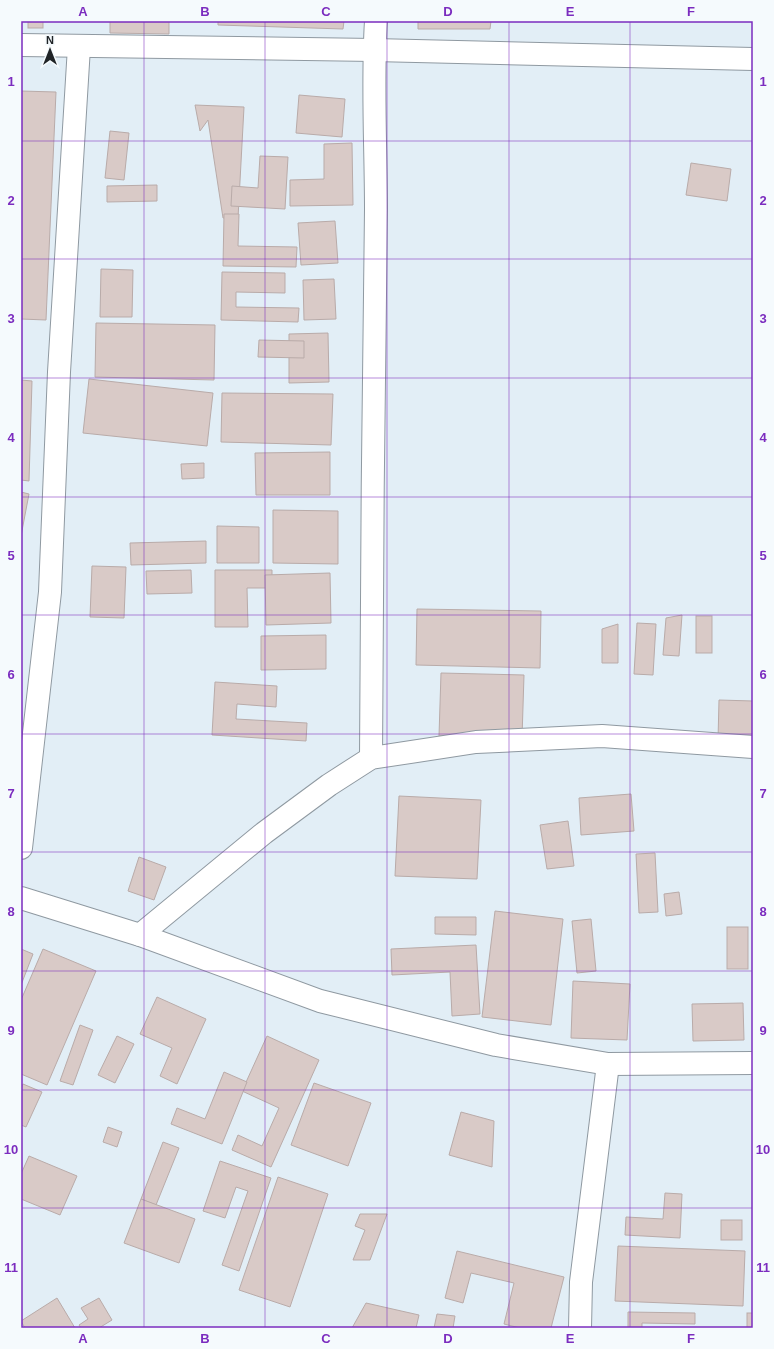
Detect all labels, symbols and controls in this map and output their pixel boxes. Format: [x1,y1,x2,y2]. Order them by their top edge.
text: A [78,4,88,19]
text: B [200,4,210,19]
text: C [321,4,331,19]
text: D [443,4,453,19]
text: E [566,4,575,19]
text: F [687,4,695,19]
north arrow [30,30,70,70]
text: N [46,34,54,46]
text: 1 [7,74,15,89]
text: 1 [759,74,767,89]
text: 2 [7,193,15,208]
text: 2 [759,193,767,208]
text: 3 [7,311,15,326]
text: 3 [759,311,767,326]
text: 4 [7,430,15,445]
text: 4 [759,430,767,445]
text: 5 [7,548,15,563]
text: 5 [759,548,767,563]
text: 6 [7,667,15,682]
text: 6 [759,667,767,682]
text: 7 [7,786,15,801]
text: 7 [759,786,767,801]
text: 8 [7,904,15,919]
text: 8 [759,904,767,919]
text: 9 [7,1023,15,1038]
text: 9 [759,1023,767,1038]
text: 10 [4,1142,18,1157]
text: 10 [756,1142,770,1157]
text: 11 [4,1260,18,1275]
text: 11 [756,1260,770,1275]
text: A [78,1331,88,1346]
text: B [200,1331,210,1346]
text: C [321,1331,331,1346]
text: D [443,1331,453,1346]
text: E [566,1331,575,1346]
text: F [687,1331,695,1346]

